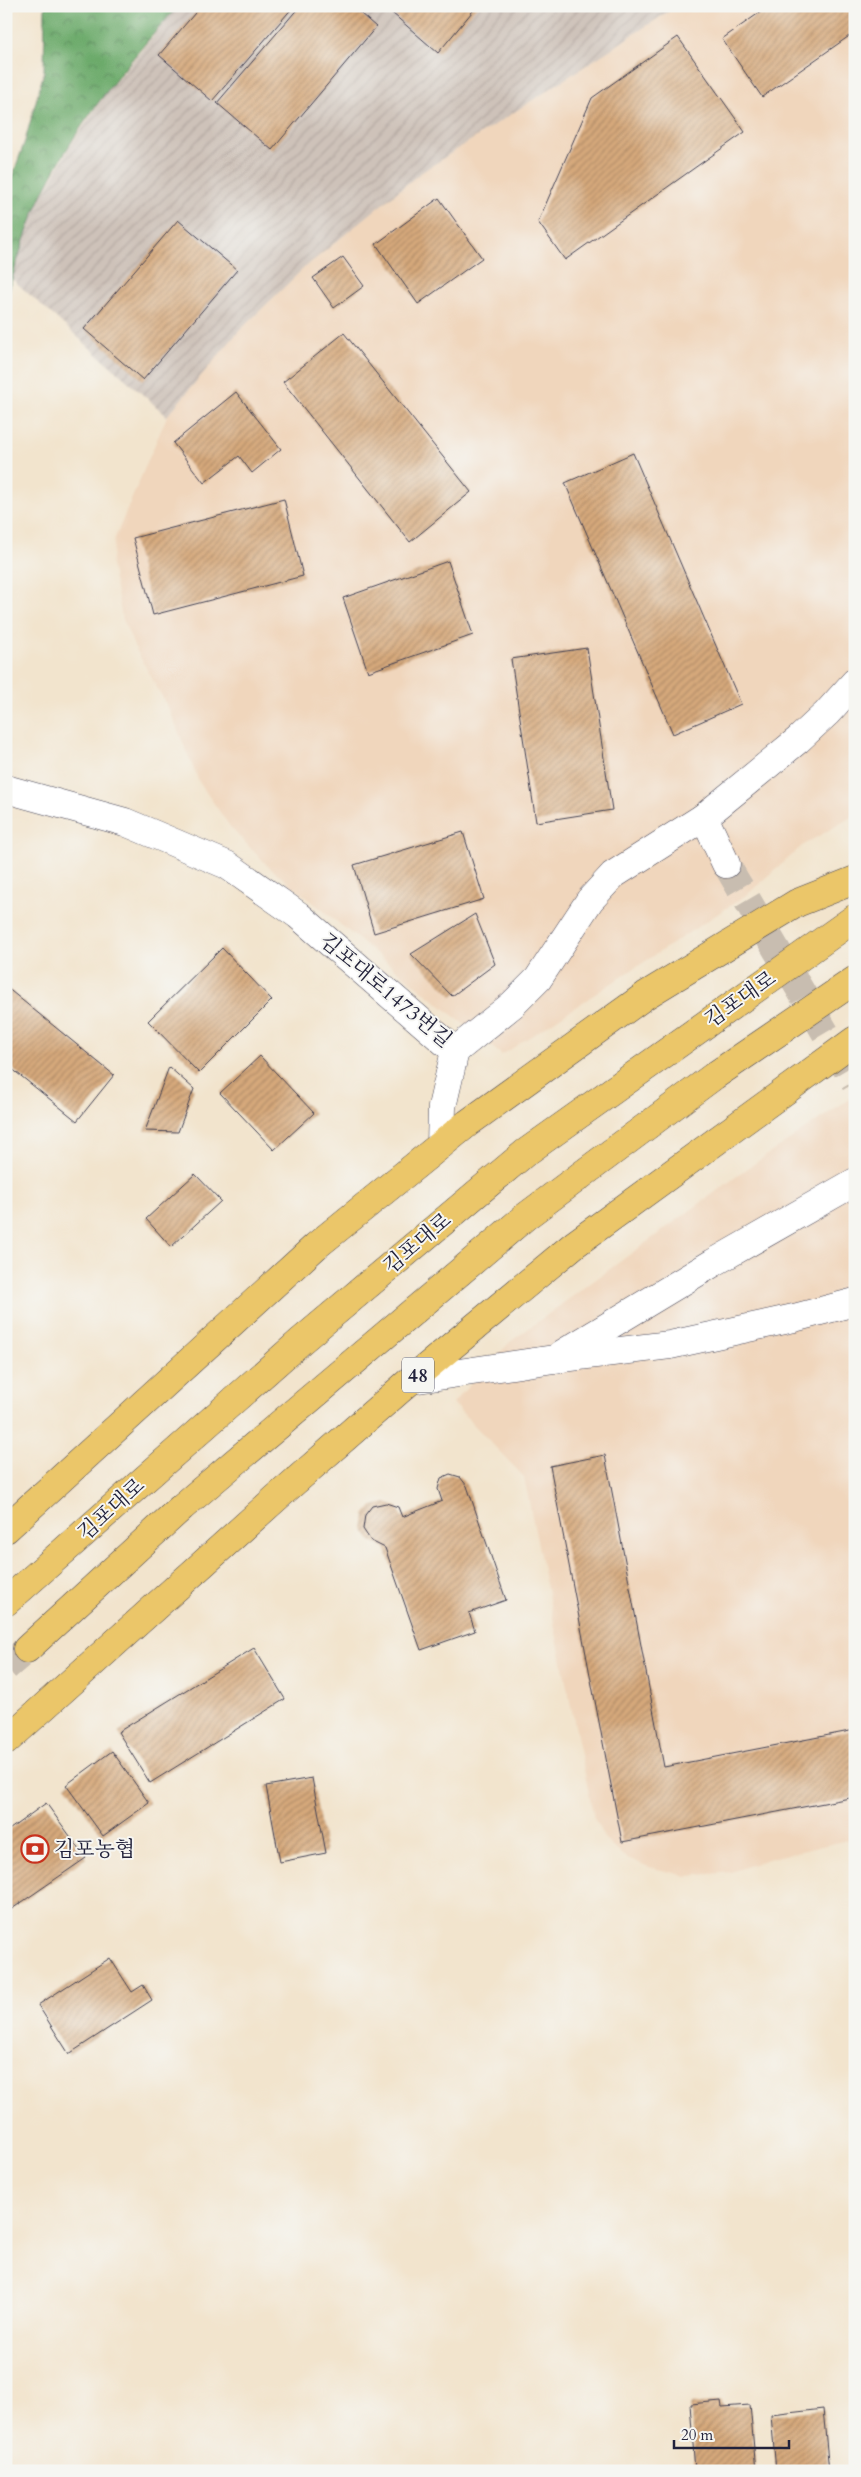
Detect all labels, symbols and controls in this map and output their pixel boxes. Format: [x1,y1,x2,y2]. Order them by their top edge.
street label: 김포대로1473번길 [313,926,458,1054]
street label: 김포대로 [699,964,782,1035]
street label: 김포대로 [377,1206,458,1281]
road number: 48 [402,1358,434,1392]
street label: 김포대로 [71,1471,151,1547]
bank icon: 김포농협 [20,1834,50,1864]
place label: 김포농협 [54,1835,135,1864]
scale bar [674,2417,788,2449]
text: 20 m [681,2425,713,2445]

